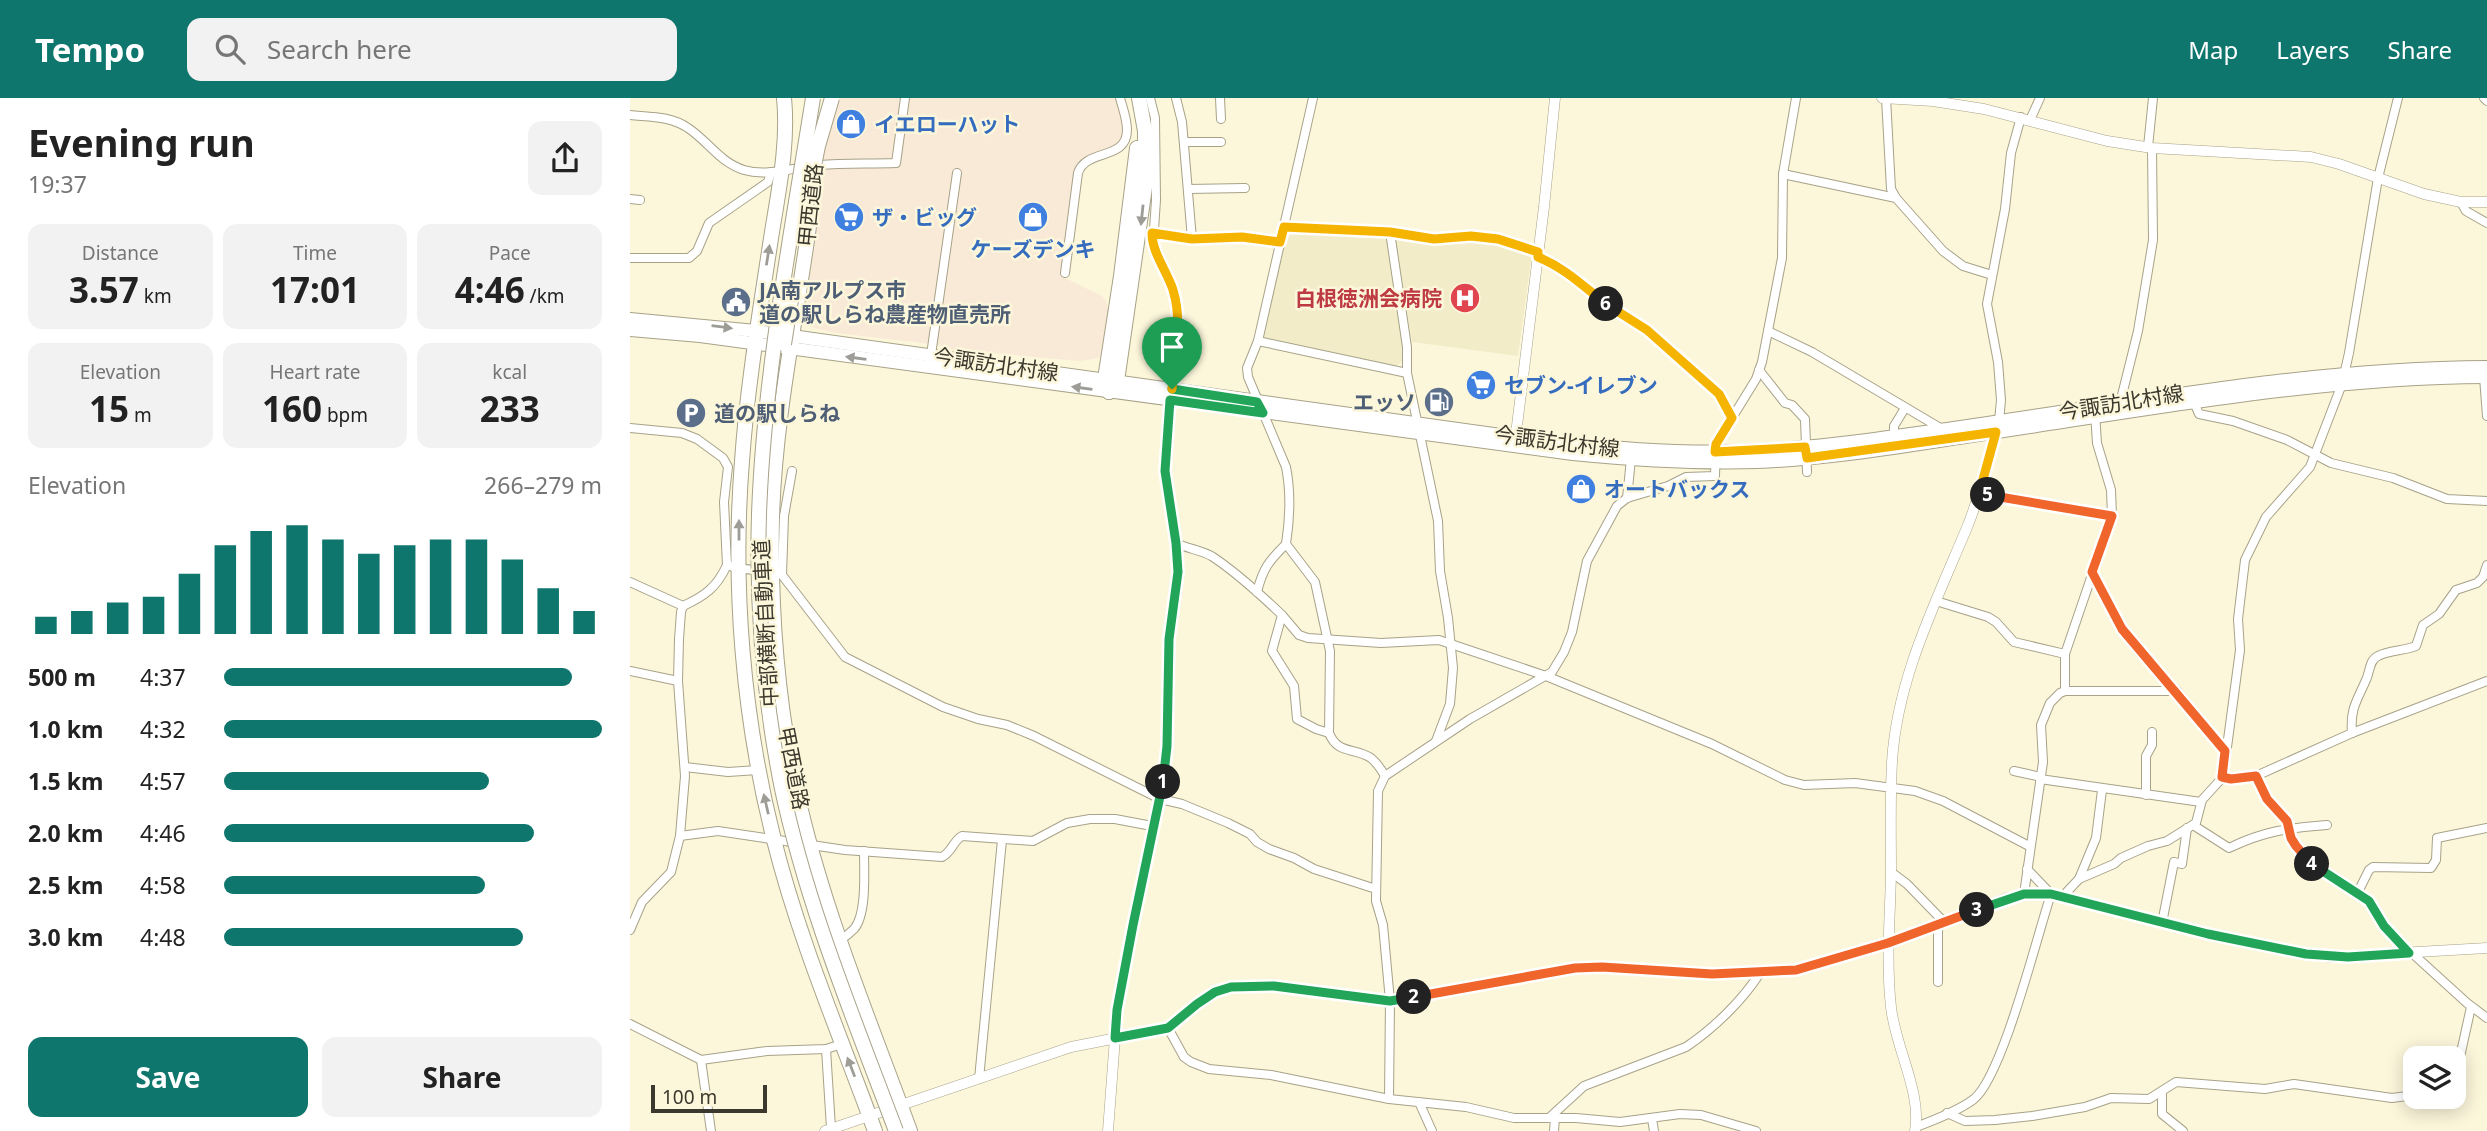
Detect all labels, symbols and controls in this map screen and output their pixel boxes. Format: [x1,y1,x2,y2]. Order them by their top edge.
search box [187,18,677,81]
text: Tempo [35,27,145,72]
icon: search [211,30,249,68]
text: Search here [267,31,412,67]
text: Map [2188,33,2238,66]
text: Layers [2276,33,2350,66]
text: Share [2388,33,2452,66]
shop icon: イエローハット [834,107,868,141]
place label: イエローハット [874,110,1020,138]
text: Evening run [28,116,255,168]
button: share [528,121,602,195]
street label: 甲西道路 [792,162,828,248]
text: 19:37 [28,168,87,200]
supermarket icon: ザ・ビッグ [832,200,866,234]
shop icon: ケーズデンキ [1016,200,1050,234]
place label: ザ・ビッグ [872,203,977,231]
one-way arrow [1136,204,1147,226]
place label: ケーズデンキ [971,235,1095,263]
text: Distance [82,240,159,266]
text: Time [293,240,337,266]
text: Pace [489,240,531,266]
one-way arrow [763,244,774,266]
text: 3.57 [69,266,139,313]
text: 17:01 [270,266,360,313]
text: 4:46 [455,266,525,313]
place label: JA南アルプス市 道の駅しらね農産物直売所 [757,276,1011,328]
hospital icon: 白根徳洲会病院 [1448,281,1482,315]
text: km [139,283,172,309]
text: /km [525,283,565,309]
place label: 白根徳洲会病院 [1295,284,1442,312]
public building icon: JA南アルプス市 道の駅しらね農産物直売所 [719,285,753,319]
pin: 6 [1588,286,1623,322]
text: 6 [1600,290,1611,316]
pin [1142,317,1202,389]
one-way arrow [712,322,734,333]
icon: arrive [1153,328,1191,366]
street label: 今諏訪北村線 [932,341,1060,387]
one-way arrow [845,352,867,363]
text: Elevation [80,359,161,385]
text: Heart rate [270,359,360,385]
text: kcal [492,359,527,385]
supermarket icon: セブン-イレブン [1464,368,1498,402]
place label: セブン-イレブン [1504,371,1658,399]
street label: 今諏訪北村線 [2057,378,2185,426]
one-way arrow [1070,383,1092,394]
text: 15 [89,385,129,432]
text: 160 [262,385,322,432]
text: 233 [480,385,540,432]
fuel station icon: エッソ [1422,385,1456,419]
place label: エッソ [1353,388,1416,416]
parking icon: 道の駅しらね [674,396,708,430]
place label: 道の駅しらね [714,399,840,427]
text: m [129,402,152,428]
text: bpm [322,402,368,428]
street label: 今諏訪北村線 [1493,419,1621,463]
text: Elevation [28,469,126,501]
text: 266–279 m [484,469,602,501]
shop icon: オートバックス [1564,472,1598,506]
place label: オートバックス [1604,475,1750,503]
pin: 5 [1970,478,2006,512]
text: 5 [1982,481,1993,507]
one-way arrow [733,519,745,541]
street label: 中部横断自動車道 [747,538,783,708]
text: 500 m [28,661,96,693]
text: 4:37 [140,661,186,693]
text: 1.0 km [28,713,103,745]
text: 4:32 [140,713,186,745]
street label: 甲西道路 [772,724,816,812]
pin: 1 [1146,764,1180,800]
text: 1.5 km [28,765,103,797]
text: 4:57 [140,765,186,797]
text: 1 [1157,768,1168,794]
one-way arrow [760,793,771,815]
text: 2.0 km [28,817,103,849]
text: 4:46 [140,817,186,849]
pin: 4 [2294,846,2330,882]
text: 4 [2306,850,2317,876]
text: 2.5 km [28,869,103,901]
text: 4:58 [140,869,186,901]
pin: 3 [1960,892,1994,928]
text: 3 [1971,896,1982,922]
text: 3.0 km [28,921,103,953]
text: 4:48 [140,921,186,953]
pin: 2 [1396,979,1432,1014]
text: 2 [1408,983,1419,1009]
button: Save [28,1037,308,1117]
button: Share [322,1037,602,1117]
map controls [2403,1046,2466,1109]
button: layers [2403,1046,2466,1109]
one-way arrow [845,1057,856,1078]
scale bar [651,1082,766,1114]
text: 100 m [662,1084,717,1110]

